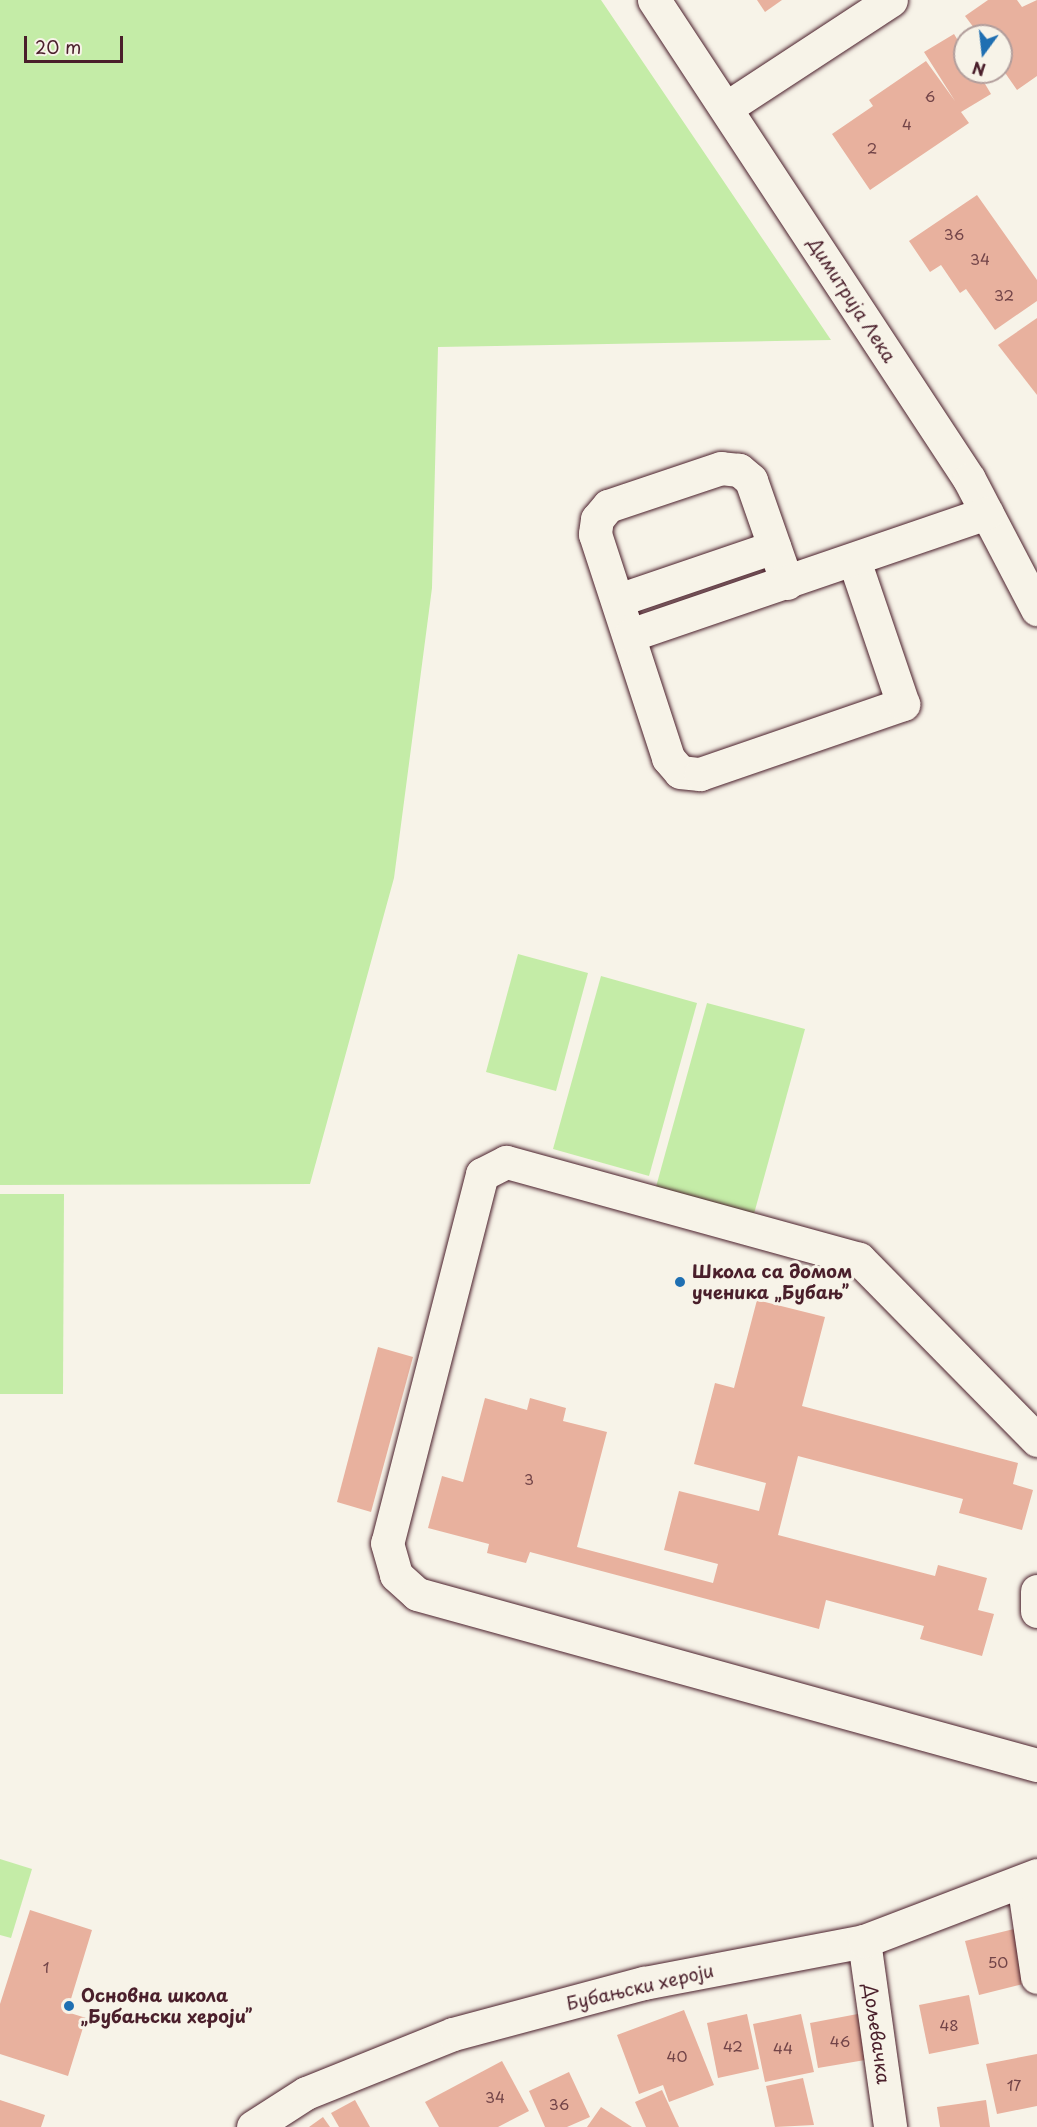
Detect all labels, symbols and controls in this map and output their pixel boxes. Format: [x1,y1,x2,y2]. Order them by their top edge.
scale bar [27,24,126,62]
north arrow [953,24,1013,84]
text: 20 m [35,33,81,60]
text: N [970,56,988,83]
house number: 6 [925,87,935,105]
house number: 4 [902,115,912,133]
house number: 2 [867,139,877,157]
house number: 36 [944,225,964,243]
street label: Димитрија Лека [803,233,901,367]
house number: 34 [970,250,990,268]
house number: 32 [994,286,1014,304]
place label: Школа са домом ученика „Бубањ” [692,1261,853,1304]
marker: Школа са домом ученика „Бубањ” [673,1275,687,1289]
house number: 3 [524,1470,534,1488]
house number: 50 [988,1953,1008,1971]
house number: 1 [43,1958,49,1976]
street label: Бубањски хероји [564,1959,716,2015]
street label: Дољевачка [859,1983,895,2085]
place label: Основна школа „Бубањски хероји” [81,1985,253,2028]
marker: Основна школа „Бубањски хероји” [62,1999,76,2013]
house number: 48 [939,2016,959,2034]
house number: 46 [830,2032,850,2050]
house number: 42 [723,2037,743,2055]
house number: 44 [773,2039,793,2057]
house number: 40 [667,2047,687,2065]
house number: 17 [1007,2076,1021,2094]
house number: 34 [485,2088,505,2106]
house number: 36 [549,2095,569,2113]

